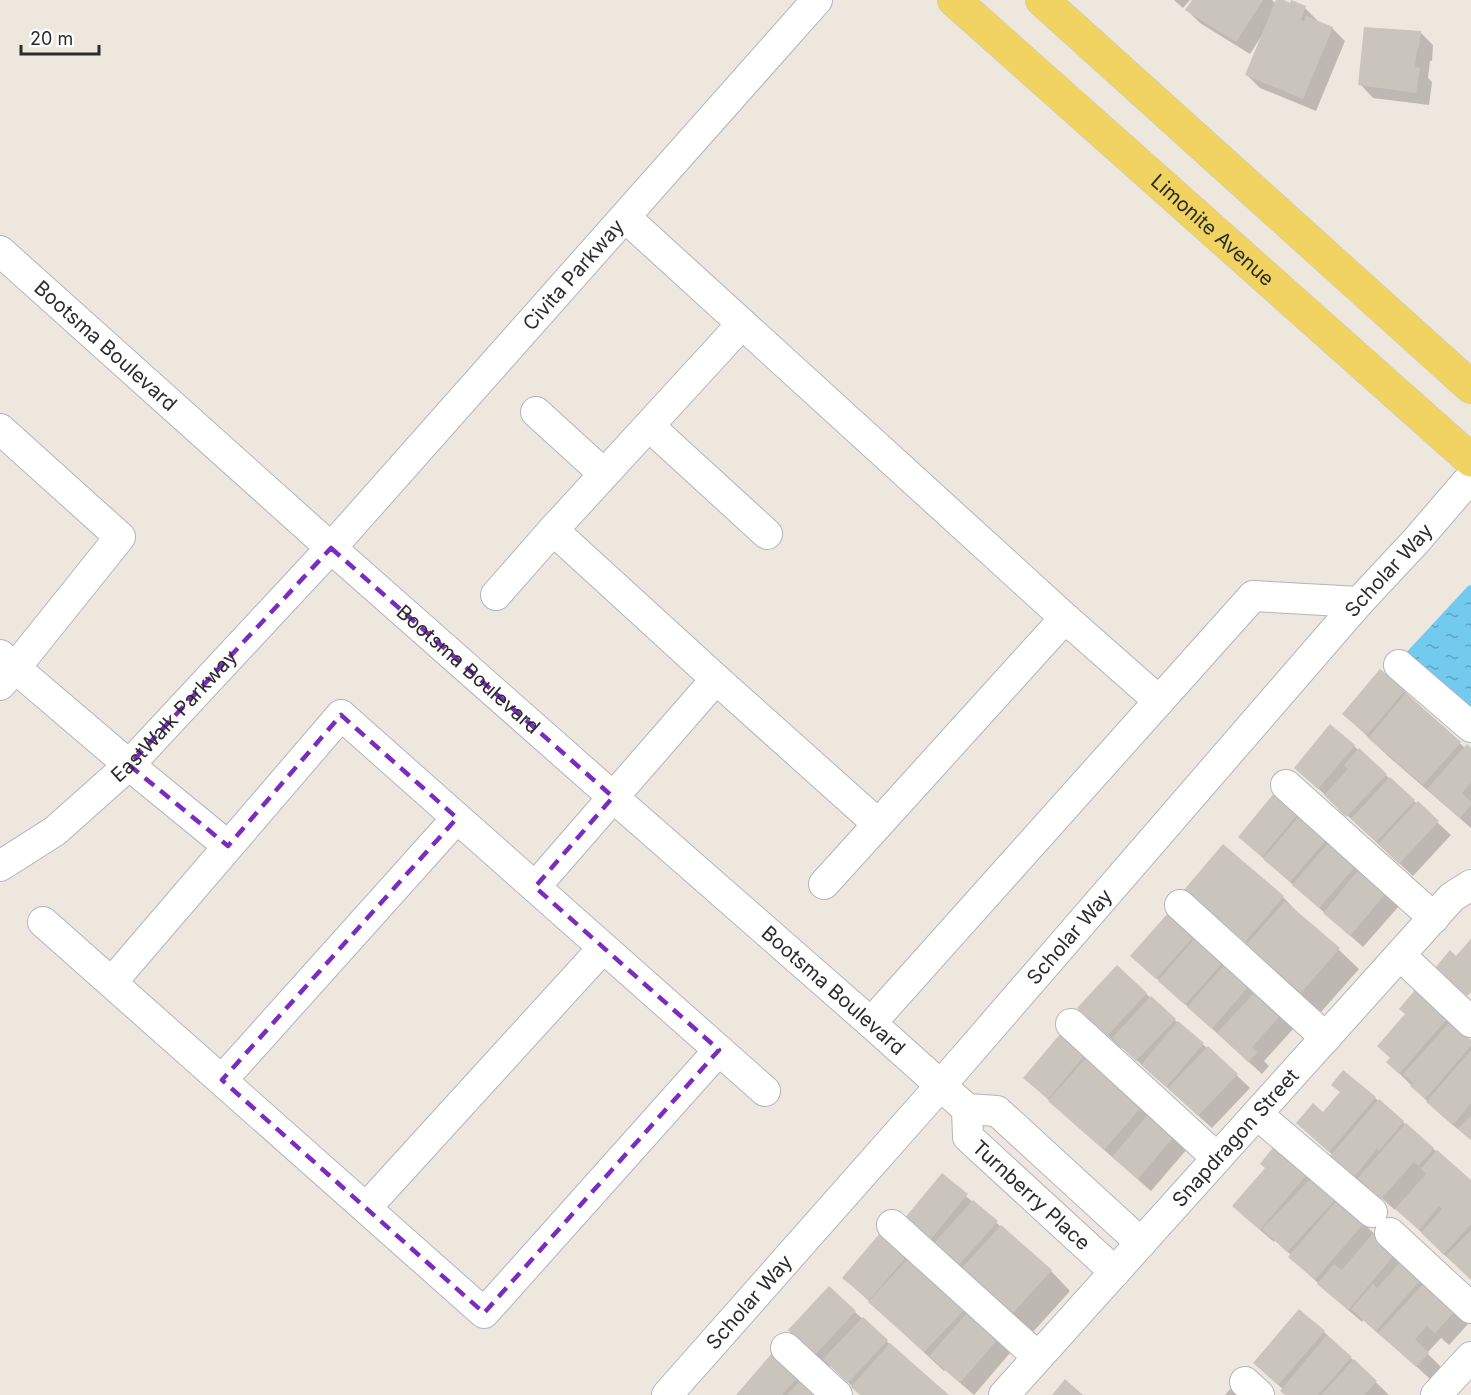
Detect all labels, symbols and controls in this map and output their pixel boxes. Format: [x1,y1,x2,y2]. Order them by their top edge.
scale bar [21,18,99,56]
text: 20 m [30,28,73,49]
street label: Limonite Avenue [1146,169,1279,291]
street label: Civita Parkway [518,214,629,335]
street label: Bootsma Boulevard [29,276,182,416]
street label: Scholar Way [1340,519,1438,622]
street label: Bootsma Boulevard [392,600,545,739]
street label: EastWalk Parkway [106,645,242,787]
street label: Scholar Way [1022,884,1117,989]
street label: Bootsma Boulevard [757,921,910,1060]
street label: Snapdragon Street [1167,1063,1304,1212]
street label: Turnberry Place [967,1135,1095,1255]
street label: Scholar Way [701,1250,797,1354]

